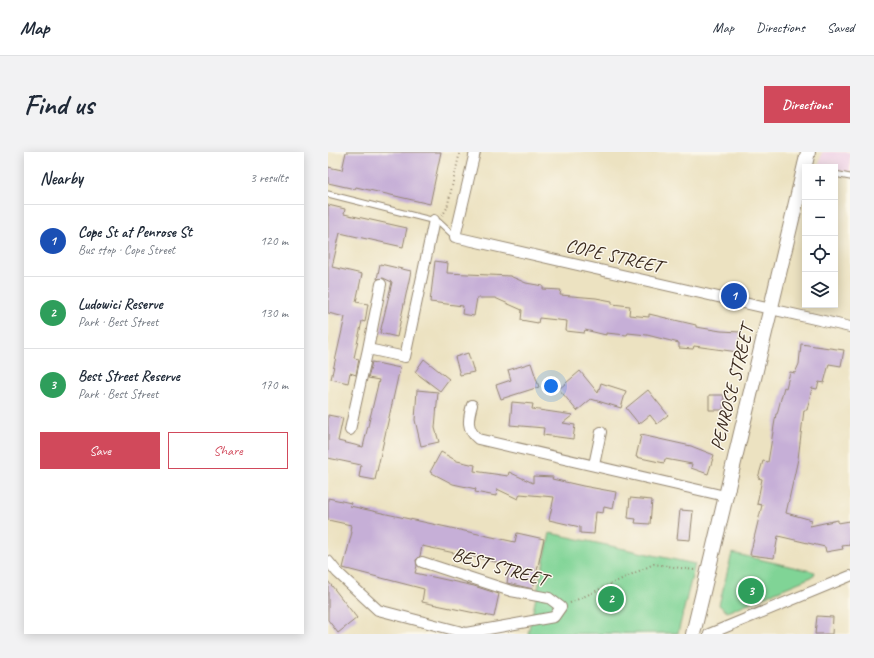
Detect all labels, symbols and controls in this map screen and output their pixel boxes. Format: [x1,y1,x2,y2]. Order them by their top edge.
text: Map [20,16,50,40]
text: Map [713,19,734,36]
text: Directions [756,19,805,36]
text: Saved [827,19,854,36]
button: Directions [764,86,850,123]
text: Find us [24,87,94,122]
map controls [802,164,838,308]
button: + [802,164,838,200]
text: Nearby [40,168,83,189]
text: 3 results [250,170,288,186]
button: − [802,200,838,236]
text: Cope St at Penrose St [78,223,192,242]
text: 1 [50,233,56,249]
text: 120 m [260,233,288,249]
street label: COPE STREET [563,233,670,280]
button: locate [802,236,838,272]
text: Bus stop · Cope Street [78,242,175,258]
button: layers [802,272,838,308]
pin: 1 [721,281,747,311]
text: Ludowici Reserve [78,295,162,314]
text: 2 [50,305,56,321]
text: 130 m [260,305,288,321]
text: Park · Best Street [78,314,158,330]
street label: PENROSE STREET [705,318,760,453]
text: Best Street Reserve [78,367,180,386]
your location [541,376,561,396]
text: 3 [50,377,56,393]
text: 170 m [260,377,288,393]
text: Park · Best Street [78,386,158,402]
button: Save [40,432,160,469]
button: Share [168,432,288,469]
street label: BEST STREET [450,542,554,593]
pin: 3 [738,576,764,606]
pin: 2 [598,584,624,614]

